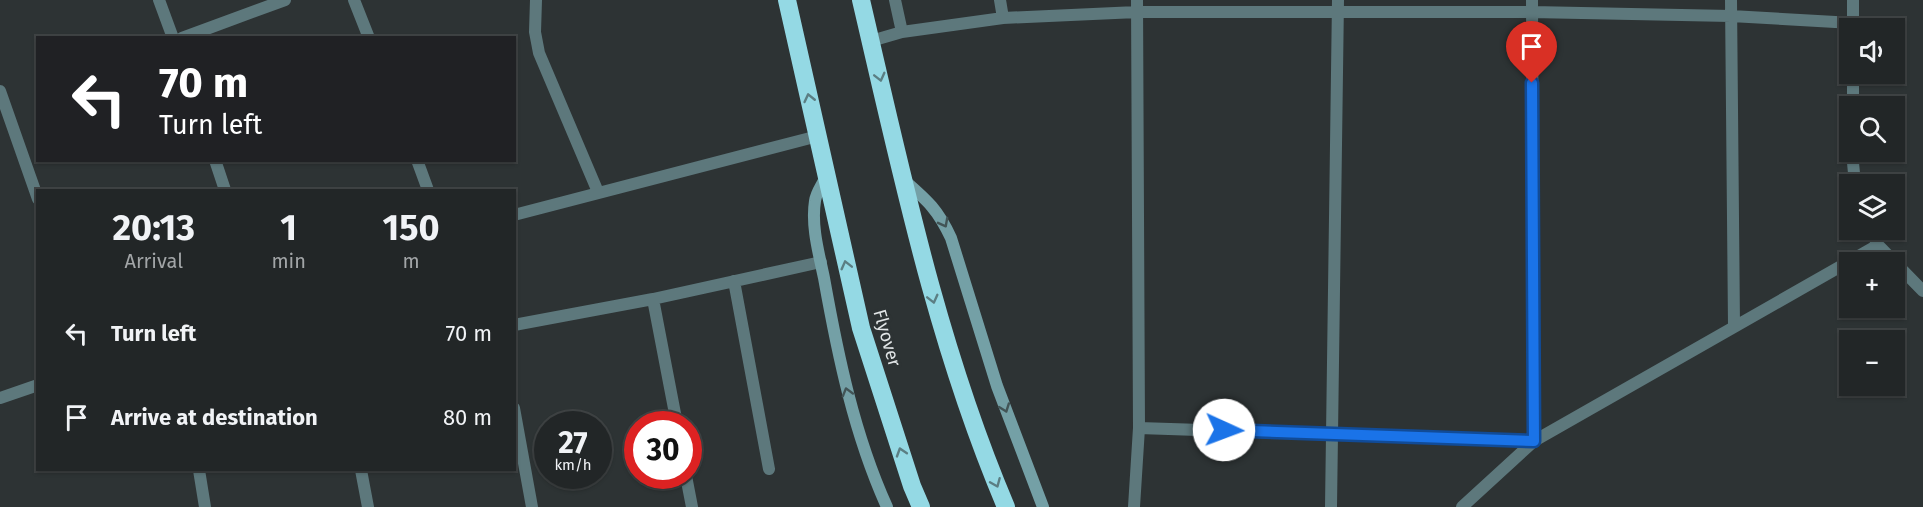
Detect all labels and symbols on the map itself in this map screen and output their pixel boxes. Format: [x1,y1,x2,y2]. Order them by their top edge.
pin [1506,21,1557,83]
one-way arrow [872,72,885,82]
one-way arrow [804,94,817,104]
one-way arrow [937,217,948,228]
one-way arrow [841,261,853,271]
one-way arrow [926,294,939,304]
street label: Flyover [868,307,906,369]
one-way arrow [842,387,854,398]
position arrow [1192,398,1256,462]
one-way arrow [998,402,1011,413]
speed limit sign: 30 [624,411,702,489]
one-way arrow [896,447,908,458]
one-way arrow [989,477,1001,488]

